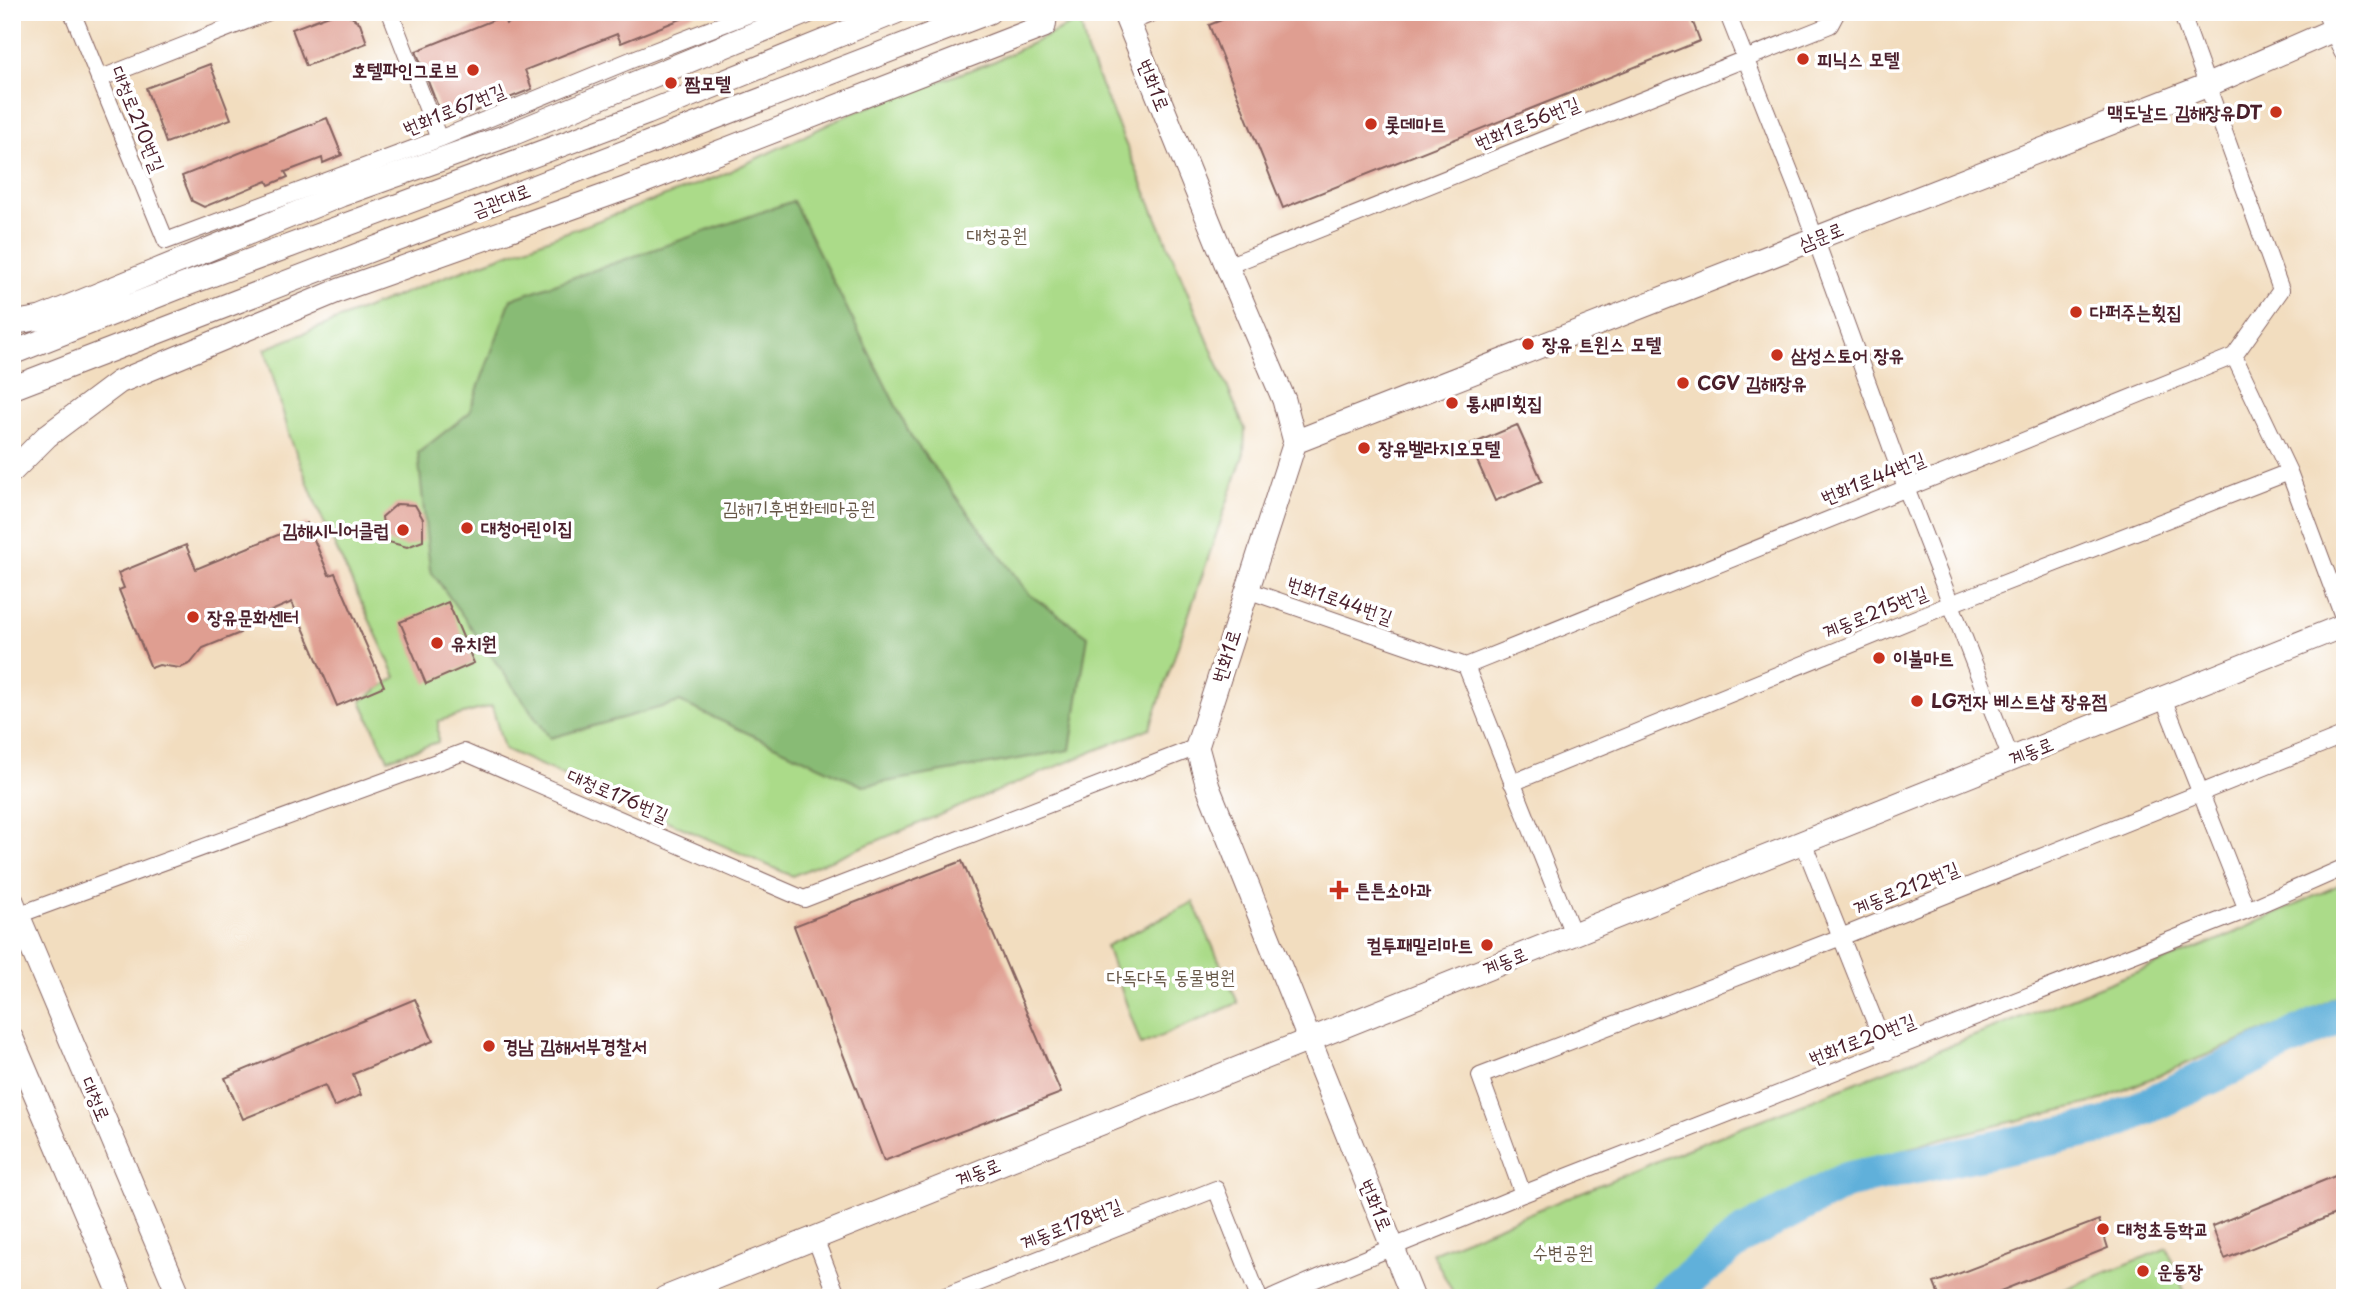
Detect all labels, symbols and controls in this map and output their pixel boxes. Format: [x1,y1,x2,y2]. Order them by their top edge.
place label: 피닉스 모텔 [1817,44,1900,72]
marker: 피닉스 모텔 [1795,51,1811,67]
street label: 번화1로 [1132,54,1178,115]
place label: 호텔파인그로브 [352,55,459,83]
street label: 대청로210번길 [105,61,173,176]
marker: 호텔파인그로브 [465,62,481,78]
place label: 짬모텔 [684,68,732,96]
street label: 번화1로67번길 [398,75,509,141]
marker: 짬모텔 [663,75,679,91]
street label: 번화1로56번길 [1470,88,1583,156]
place label: 맥도날드 김해장유DT [2107,97,2262,125]
marker: 맥도날드 김해장유DT [2268,104,2284,120]
place label: 롯데마트 [1385,109,1446,137]
marker: 롯데마트 [1363,116,1379,132]
street label: 금관대로 [467,175,534,223]
street label: 삼문로 [1794,213,1847,257]
park label: 대청공원 [966,220,1028,248]
place label: 다퍼주는횟집 [2090,297,2182,325]
marker: 다퍼주는횟집 [2068,304,2084,320]
place label: 장유 트윈스 모텔 [1542,329,1662,357]
marker: 장유 트윈스 모텔 [1520,336,1536,352]
place label: 삼성스토어 장유 [1791,340,1904,368]
marker: 삼성스토어 장유 [1769,347,1785,363]
place label: CGV 김해장유 [1697,368,1807,396]
marker: CGV 김해장유 [1675,375,1691,391]
place label: 통새미횟집 [1466,388,1542,416]
marker: 통새미횟집 [1444,395,1460,411]
place label: 장유벨라지오모텔 [1378,433,1501,461]
marker: 장유벨라지오모텔 [1356,440,1372,456]
street label: 번화1로44번길 [1816,443,1929,511]
park label: 김해기후변화테마공원 [723,493,875,521]
place label: 대청어린이집 [481,513,573,541]
place label: 김해시니어클럽 [282,515,389,543]
marker: 대청어린이집 [459,520,475,536]
marker: 김해시니어클럽 [395,522,411,538]
street label: 번화1로44번길 [1284,568,1397,630]
street label: 계동로215번길 [1818,577,1931,645]
place label: 장유문화센터 [207,602,299,630]
marker: 장유문화센터 [185,609,201,625]
street label: 번화1로 [1203,625,1247,686]
place label: 유치원 [451,628,497,656]
marker: 유치원 [429,635,445,651]
place label: 이불마트 [1893,643,1954,671]
marker: 이불마트 [1871,650,1887,666]
place label: LG전자 베스트샵 장유점 [1931,686,2108,714]
marker: LG전자 베스트샵 장유점 [1909,693,1925,709]
street label: 계동로 [2004,728,2057,772]
street label: 대청로176번길 [563,760,673,828]
street label: 계동로212번길 [1849,853,1963,921]
place label: 튼튼소아과 [1355,875,1431,903]
marker: 튼튼소아과 [1329,880,1349,900]
place label: 컬투패밀리마트 [1366,930,1473,958]
marker: 컬투패밀리마트 [1479,937,1495,953]
street label: 계동로 [1478,938,1531,982]
park label: 다독다독 동물병원 [1107,962,1235,990]
street label: 번화1로20번길 [1804,1005,1919,1071]
place label: 경남 김해서부경찰서 [503,1031,647,1059]
marker: 경남 김해서부경찰서 [481,1038,497,1054]
street label: 대청로 [75,1072,119,1125]
street label: 계동로 [951,1149,1004,1193]
street label: 번화1로 [1353,1174,1400,1235]
street label: 계동로178번길 [1016,1190,1126,1256]
place label: 대청초등학교 [2117,1214,2209,1242]
marker: 대청초등학교 [2095,1221,2111,1237]
park label: 수변공원 [1532,1237,1594,1265]
place label: 운동장 [2157,1256,2204,1284]
marker: 운동장 [2135,1263,2151,1279]

